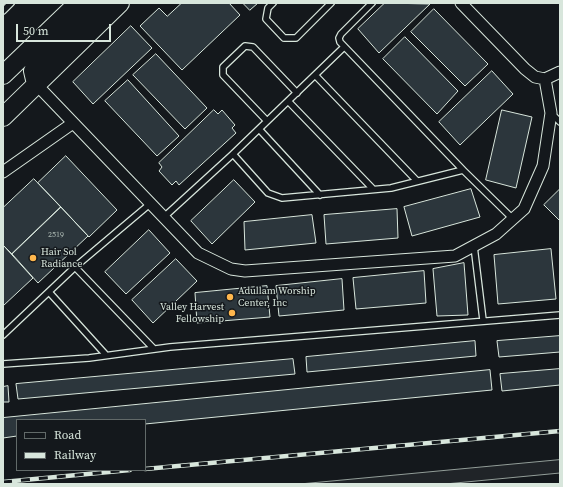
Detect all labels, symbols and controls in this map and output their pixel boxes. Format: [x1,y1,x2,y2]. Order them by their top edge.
scale bar [18,16,113,42]
text: 50 m [23,23,49,39]
house number: 2519 [48,230,64,240]
place label: Hair Sol Radiance [41,246,82,270]
marker: Hair Sol Radiance [28,253,38,263]
place label: Adullam Worship Center, Inc [238,285,316,308]
marker: Adullam Worship Center, Inc [225,292,235,302]
place label: Valley Harvest Fellowship [160,301,224,324]
marker: Valley Harvest Fellowship [227,308,237,318]
legend [16,419,146,471]
text: Road [54,427,81,443]
text: Railway [54,447,96,463]

